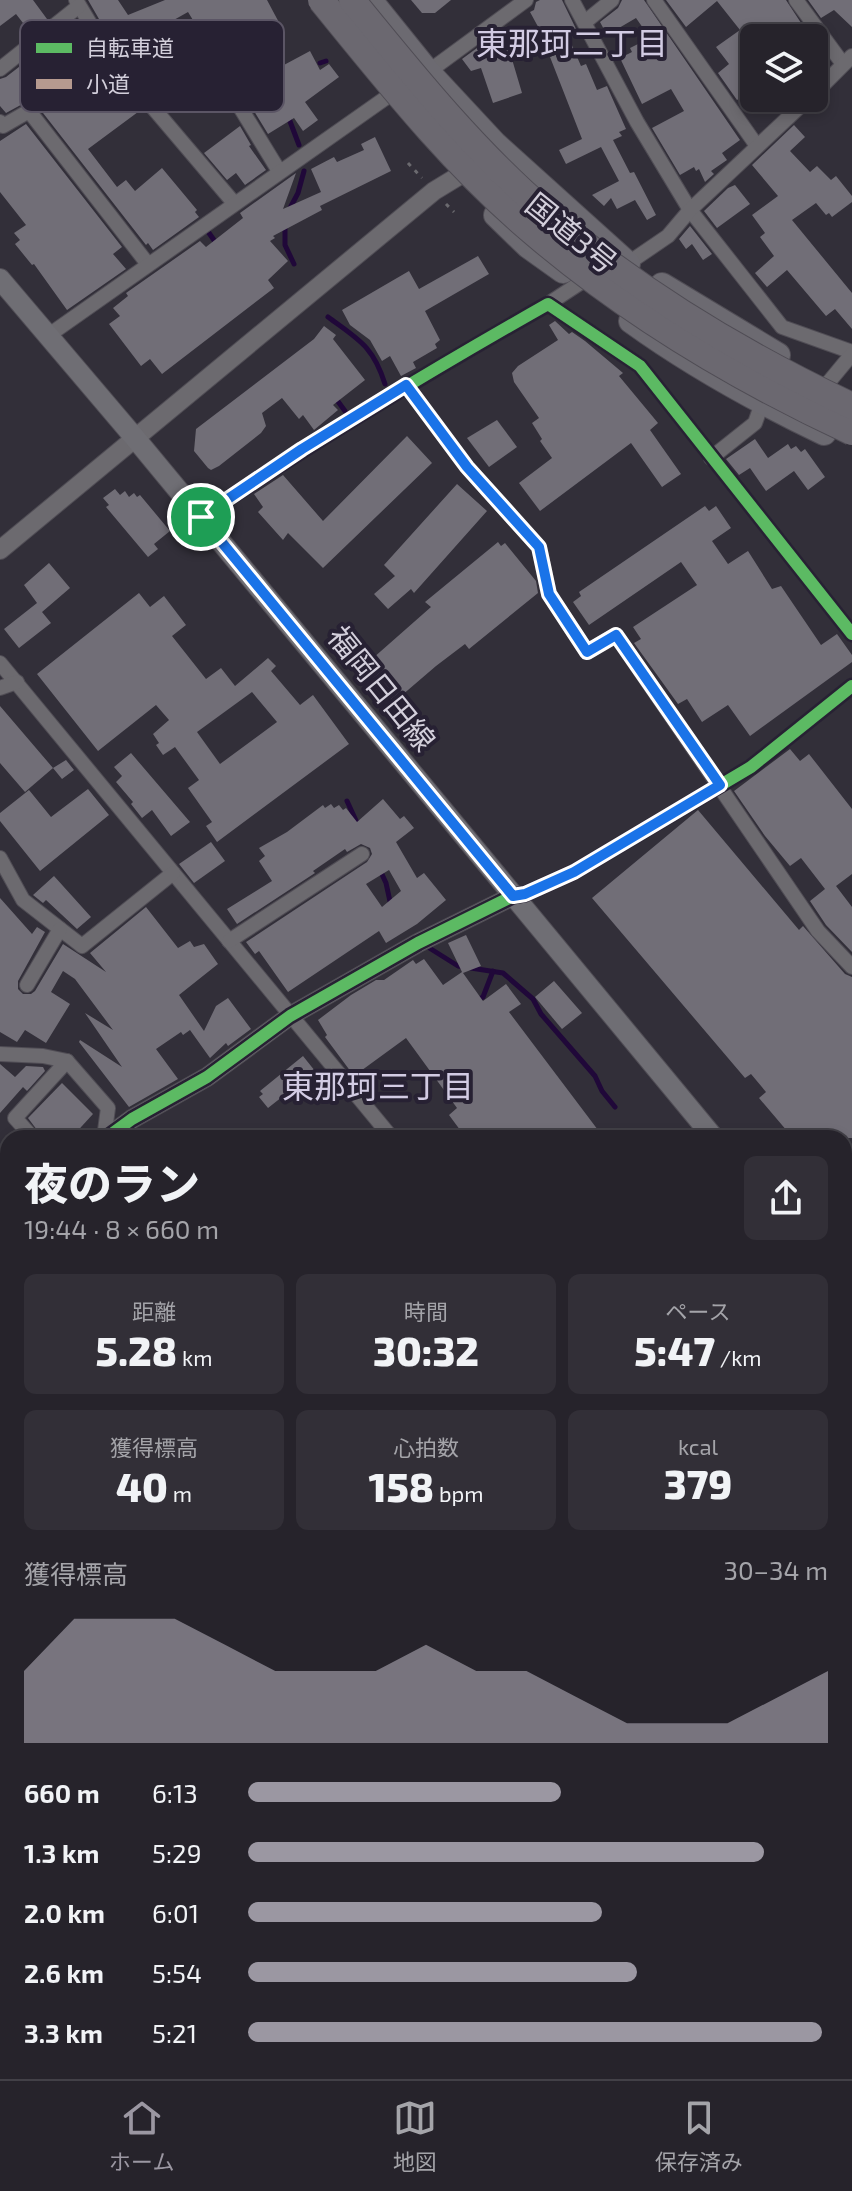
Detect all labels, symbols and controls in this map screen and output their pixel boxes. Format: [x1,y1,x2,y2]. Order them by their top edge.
legend [20,20,284,112]
district label: 東那珂二丁目 [476,23,668,61]
map controls [740,24,828,112]
button: layers [740,24,828,112]
text: 自転車道 [86,34,174,60]
text: 小道 [86,70,130,96]
street label: 国道3号 [519,185,625,280]
pin [167,483,235,551]
icon: arrive [179,495,223,539]
street label: 福岡日田線 [321,618,444,757]
district label: 東那珂三丁目 [282,1066,474,1104]
text: 夜のラン [24,1156,200,1209]
button: share [744,1156,828,1240]
text: 19:44 · 8 × 660 m [24,1213,219,1244]
text: 距離 [132,1298,176,1324]
text: 時間 [404,1298,448,1324]
text: ペース [666,1298,730,1324]
text: 5.28 [96,1326,177,1374]
text: 30:32 [373,1326,479,1374]
text: 5:47 [634,1326,715,1374]
text: km [177,1344,212,1370]
text: /km [715,1344,762,1370]
text: kcal [678,1433,718,1459]
text: 獲得標高 [110,1434,198,1460]
text: 心拍数 [393,1434,459,1460]
text: 379 [664,1459,732,1507]
text: 40 [116,1462,168,1510]
text: 158 [368,1462,434,1510]
text: m [168,1480,192,1506]
text: bpm [434,1480,484,1506]
text: 30–34 m [723,1554,828,1585]
text: 獲得標高 [24,1558,128,1589]
text: 660 m [24,1777,100,1808]
text: 6:13 [152,1777,198,1808]
text: 1.3 km [24,1837,99,1868]
text: 5:29 [152,1837,202,1868]
text: 2.0 km [24,1897,105,1928]
text: 6:01 [152,1897,199,1928]
text: 2.6 km [24,1957,104,1988]
text: 5:54 [152,1957,202,1988]
text: 3.3 km [24,2017,103,2048]
text: 5:21 [152,2017,197,2048]
tab: ホーム [109,2096,174,2176]
tab: 地図 [393,2096,437,2176]
tab: 保存済み [655,2096,743,2176]

